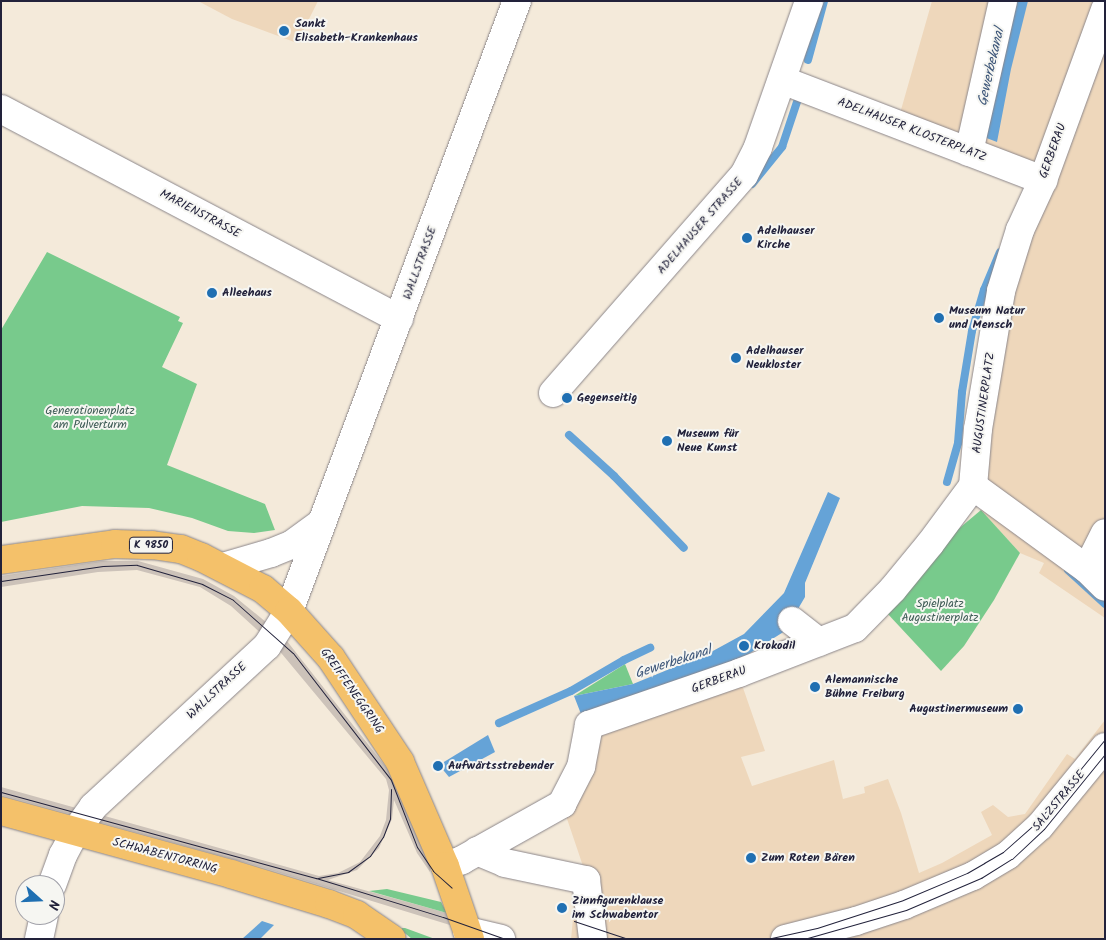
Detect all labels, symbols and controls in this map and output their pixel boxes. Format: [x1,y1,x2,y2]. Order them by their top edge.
place label: Sankt Elisabeth-Krankenhaus [295,17,418,45]
marker: Sankt Elisabeth-Krankenhaus [277,24,291,38]
water label: Gewerbekanal [974,26,1008,108]
street label: ADELHAUSER KLOSTERPLATZ [835,95,989,165]
street label: GERBERAU [1036,122,1070,180]
street label: ADELHAUSER STRASSE [654,175,746,277]
street label: MARIENSTRASSE [157,187,243,241]
place label: Adelhauser Kirche [757,224,815,252]
street label: WALLSTRASSE [400,225,440,301]
marker: Adelhauser Kirche [741,232,753,244]
place label: Alleehaus [222,286,272,300]
marker: Alleehaus [206,287,218,299]
place label: Museum Natur und Mensch [949,304,1025,332]
marker: Museum Natur und Mensch [933,312,945,324]
place label: Adelhauser Neukloster [746,344,804,372]
marker: Adelhauser Neukloster [730,352,742,364]
street label: AUGUSTINERPLATZ [970,352,998,454]
place label: Gegenseitig [577,391,637,405]
marker: Gegenseitig [561,392,573,404]
park label: Generationenplatz am Pulverturm [45,404,135,432]
place label: Museum für Neue Kunst [677,427,739,455]
marker: Museum für Neue Kunst [661,435,673,447]
road number: K 9850 [128,536,174,554]
park label: Spielplatz Augustinerplatz [901,597,979,625]
place label: Krokodil [754,639,795,653]
marker: Krokodil [738,640,750,652]
water label: Gewerbekanal [633,642,713,682]
street label: GREIFFENEGGRING [317,646,387,736]
street label: WALLSTRASSE [184,660,250,722]
street label: GERBERAU [690,663,748,697]
place label: Alemannische Bühne Freiburg [825,673,905,701]
marker: Alemannische Bühne Freiburg [809,681,821,693]
place label: Augustinermuseum [909,702,1008,716]
marker: Augustinermuseum [1012,703,1024,715]
place label: Aufwärtsstrebender [448,759,554,773]
marker: Aufwärtsstrebender [432,760,444,772]
street label: SALZSTRASSE [1030,768,1088,834]
street label: SCHWABENTORRING [111,835,219,877]
place label: Zum Roten Bären [761,851,855,865]
marker: Zum Roten Bären [745,852,757,864]
north arrow [15,875,65,925]
place label: Zinnfigurenklause im Schwabentor [572,894,663,922]
text: N [41,897,65,913]
marker: Zinnfigurenklause im Schwabentor [556,902,568,914]

